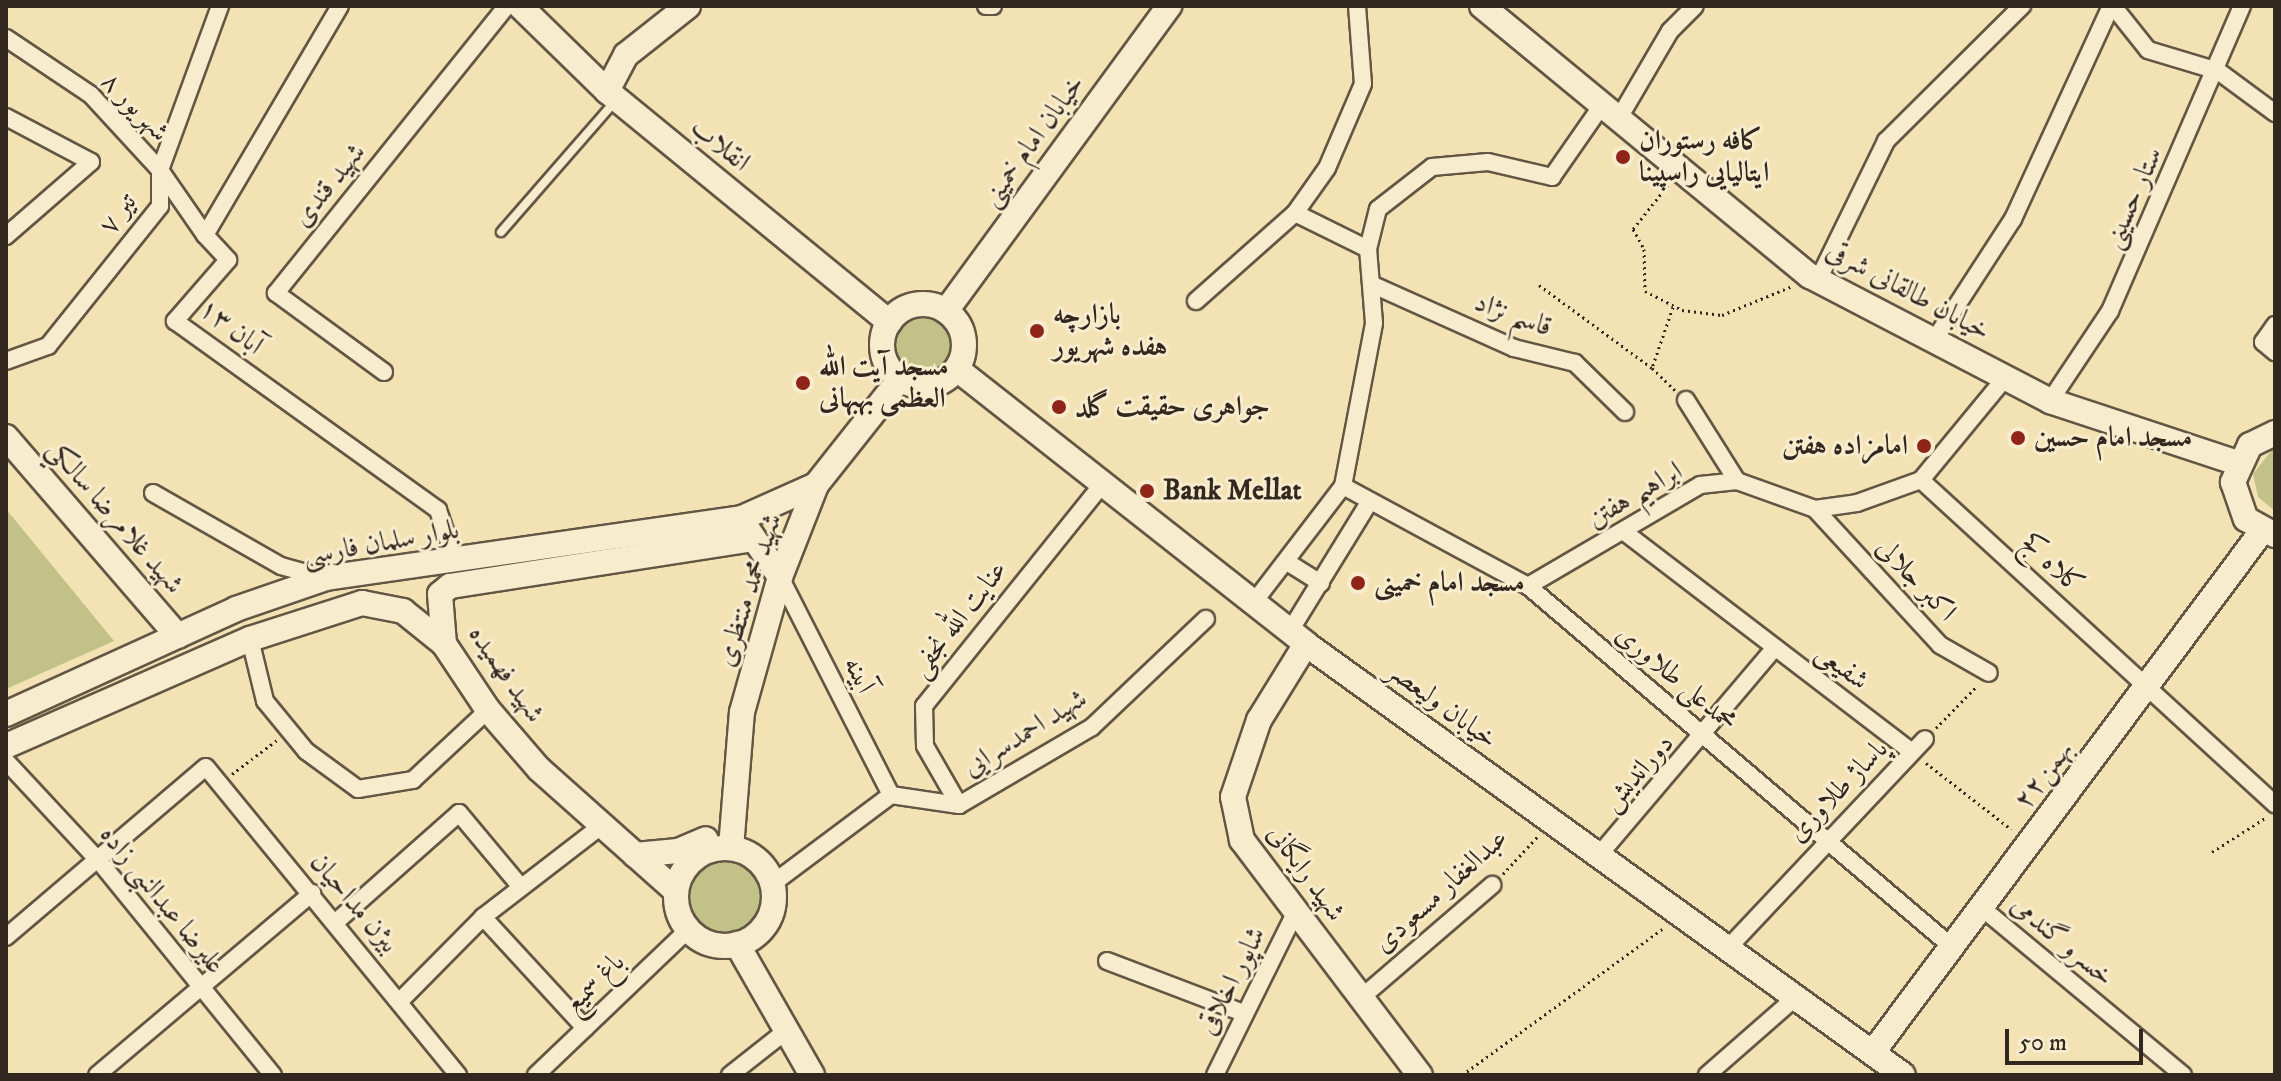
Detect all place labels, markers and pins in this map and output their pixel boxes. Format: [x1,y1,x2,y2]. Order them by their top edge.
place label: کافه رستوران ایتالیایی راسپینا [1639,124,1769,190]
marker: کافه رستوران ایتالیایی راسپینا [1614,148,1632,166]
place label: بازارچه هفده شهریور [1053,298,1167,364]
marker: بازارچه هفده شهریور [1028,322,1046,340]
place label: مسجد آیت الله العظمی بهبهانی [819,350,949,416]
marker: مسجد آیت الله العظمی بهبهانی [794,374,812,392]
place label: جواهری حقیقت گلد [1075,390,1270,424]
marker: جواهری حقیقت گلد [1050,398,1068,416]
place label: مسجد امام حسین [2034,421,2192,455]
place label: امامزاده هفتن [1782,429,1908,463]
marker: مسجد امام حسین [2009,429,2027,447]
marker: امامزاده هفتن [1915,437,1933,455]
place label: Bank Mellat [1163,474,1302,508]
marker: Bank Mellat [1138,482,1156,500]
place label: مسجد امام خمینی [1374,566,1525,600]
marker: مسجد امام خمینی [1349,574,1367,592]

